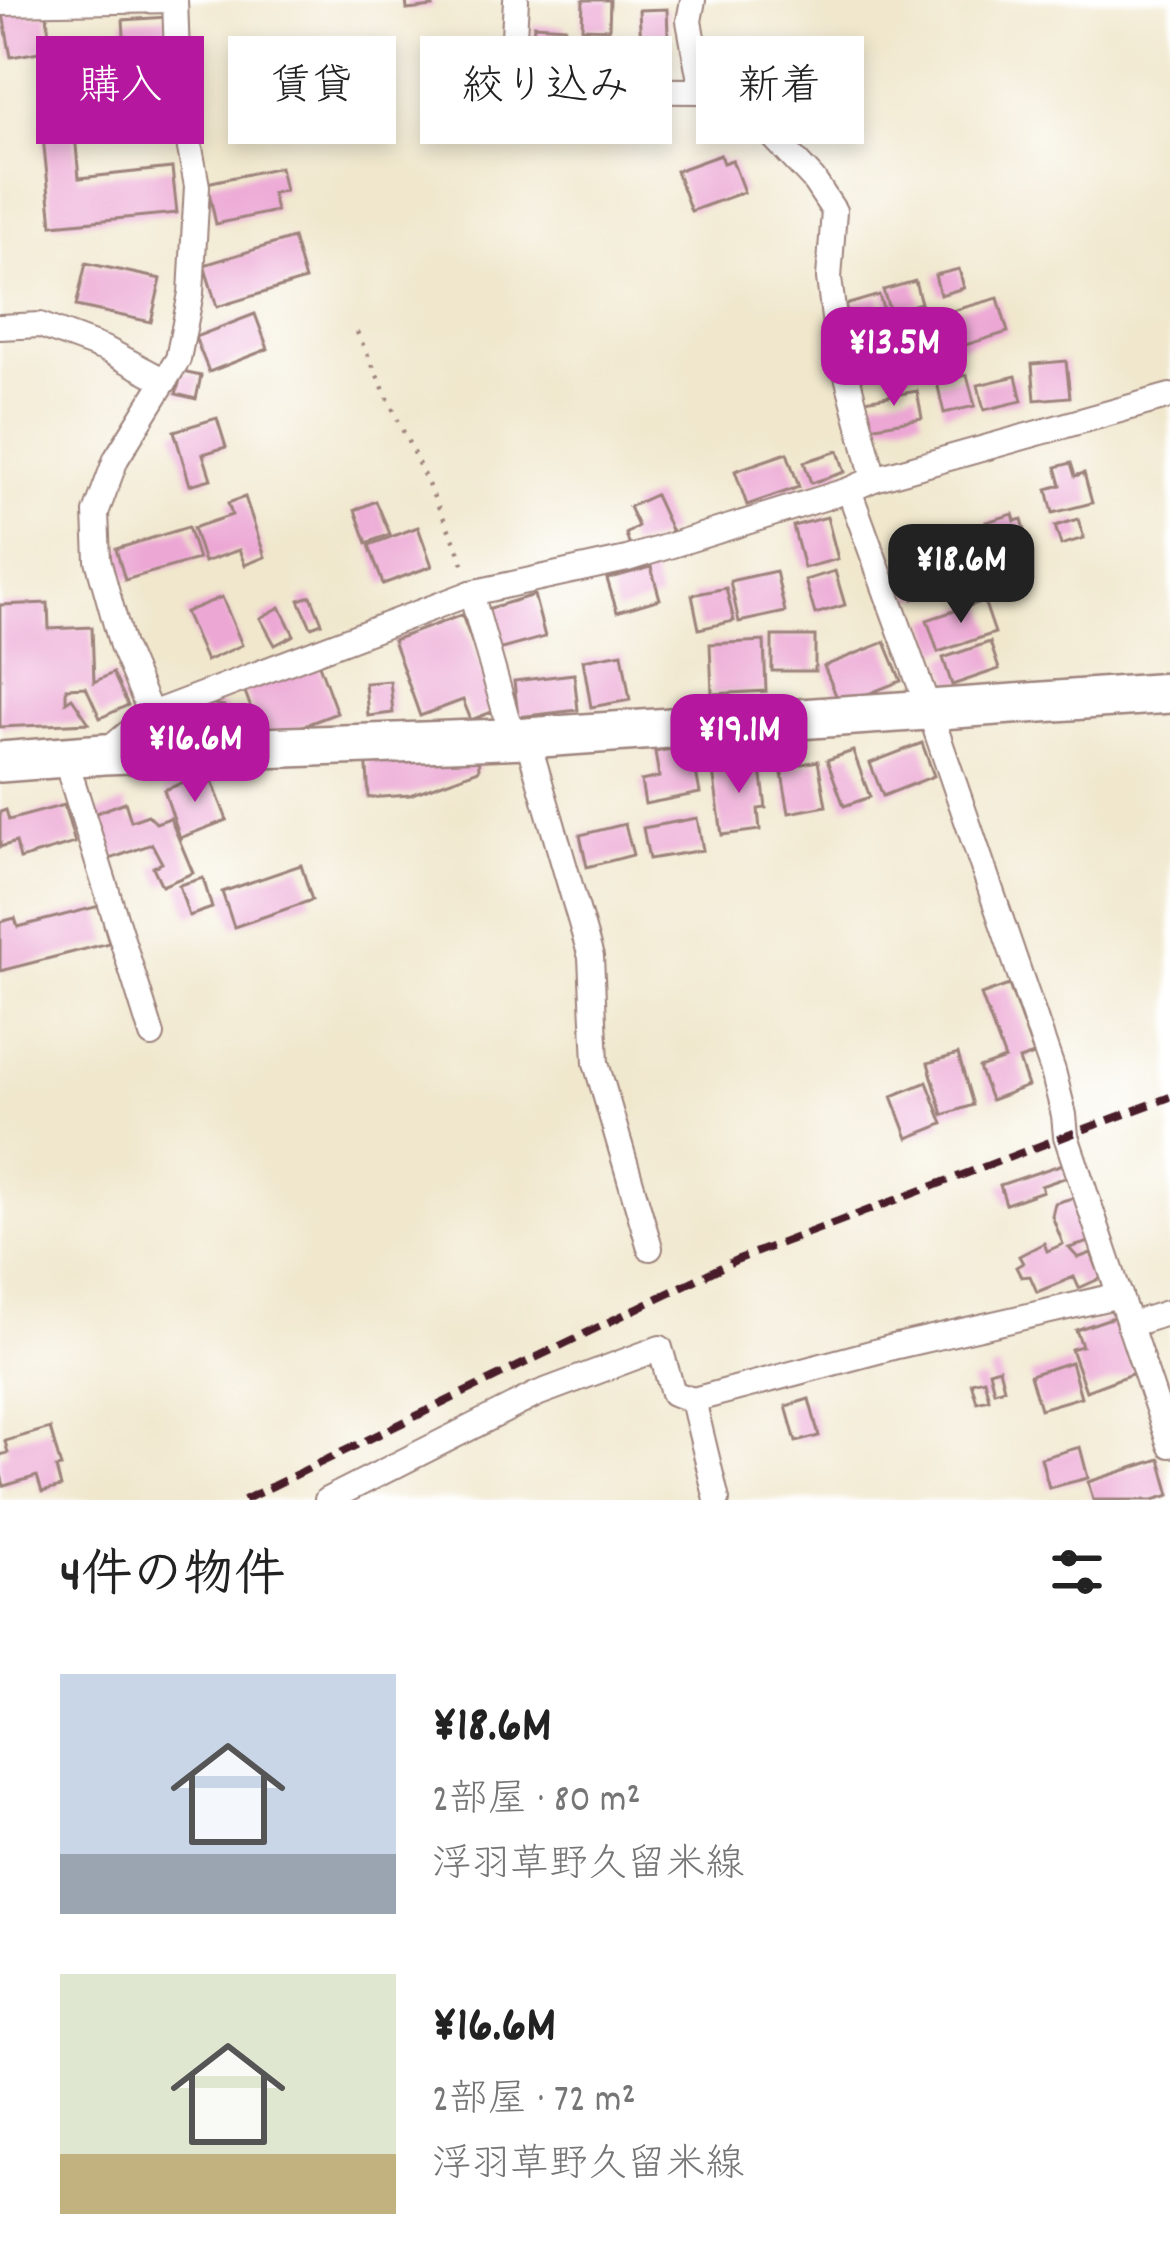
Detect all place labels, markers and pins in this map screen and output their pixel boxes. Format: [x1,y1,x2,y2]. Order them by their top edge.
pin: ¥13.5M [796,307,992,409]
pin: ¥18.6M [863,524,1059,626]
pin: ¥19.1M [641,694,837,796]
pin: ¥16.6M [97,703,293,805]

